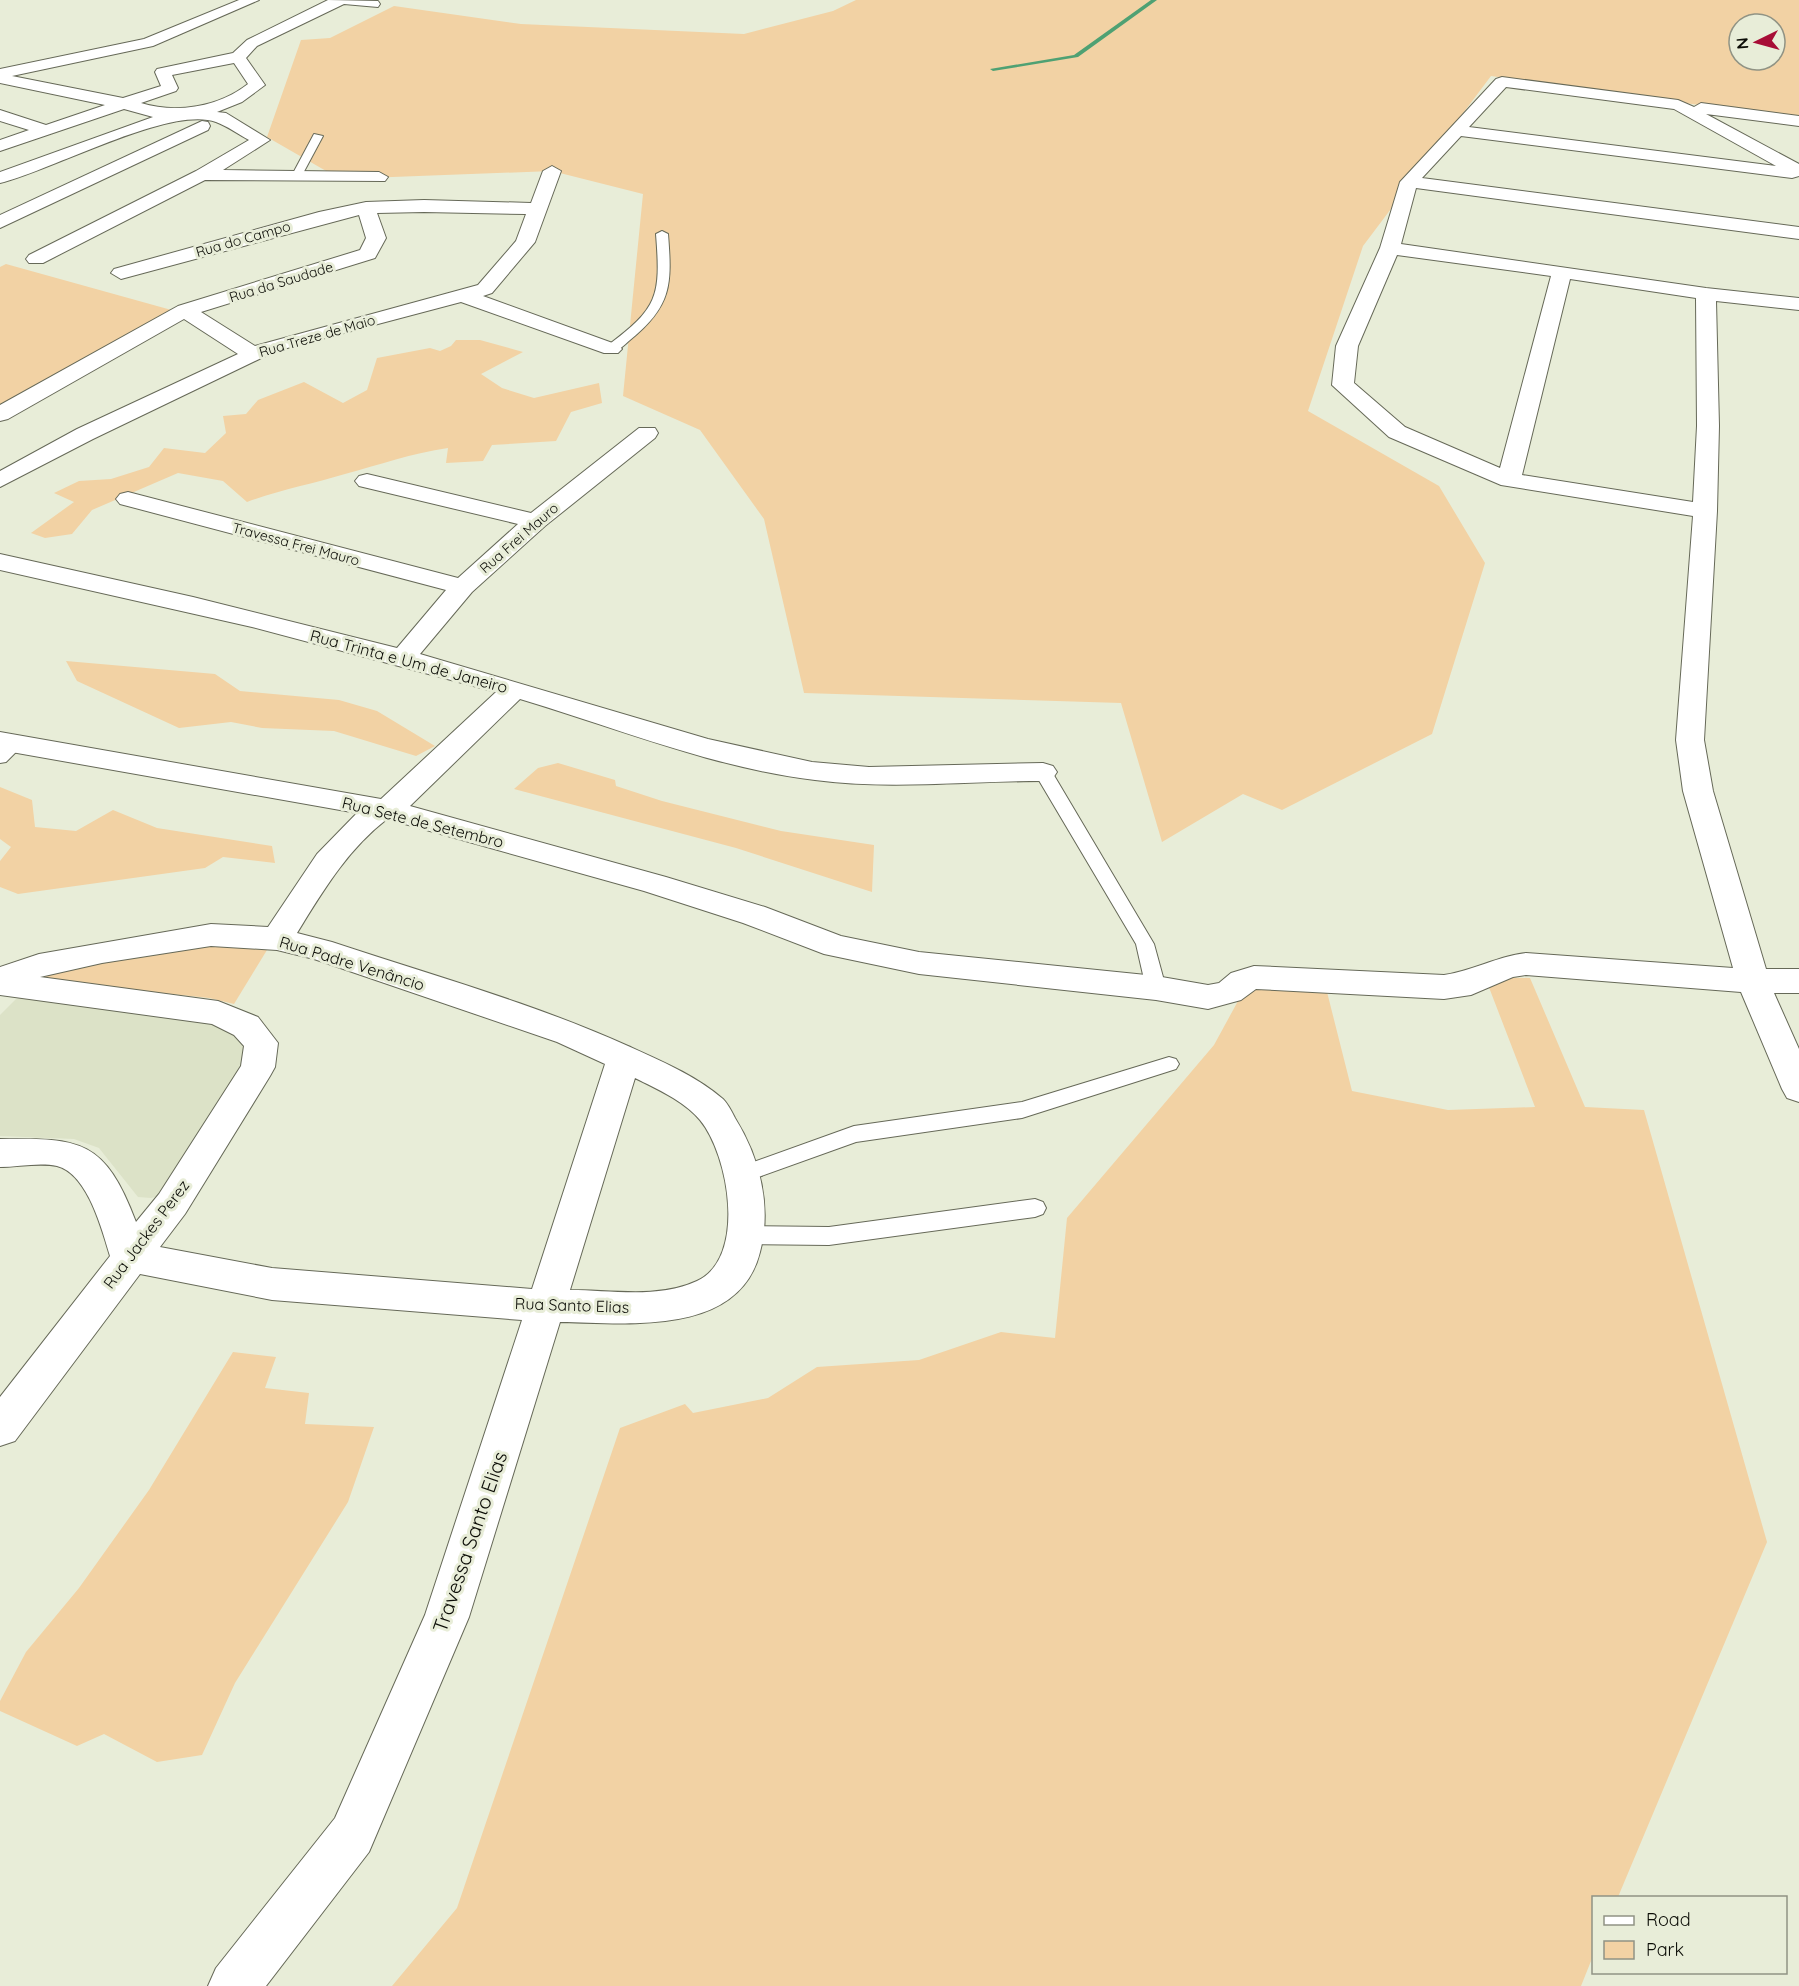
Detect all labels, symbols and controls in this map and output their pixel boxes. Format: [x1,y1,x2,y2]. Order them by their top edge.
north arrow [1727,12,1787,72]
text: N [1732,37,1753,50]
street label: Rua do Campo [194,217,292,261]
street label: Rua da Saudade [227,258,335,306]
street label: Rua Treze de Maio [257,311,377,361]
street label: Rua Frei Mauro [476,499,562,577]
street label: Travessa Frei Mauro [230,518,362,570]
street label: Rua Trinta e Um de Janeiro [308,625,510,697]
street label: Rua Sete de Setembro [340,792,506,852]
street label: Rua Padre Venâncio [277,931,427,995]
street label: Rua Jackes Perez [99,1176,193,1292]
street label: Rua Santo Elias [514,1293,630,1317]
street label: Travessa Santo Elias [427,1448,512,1635]
legend [1592,1896,1787,1974]
text: Road [1646,1908,1691,1931]
text: Park [1646,1938,1684,1961]

